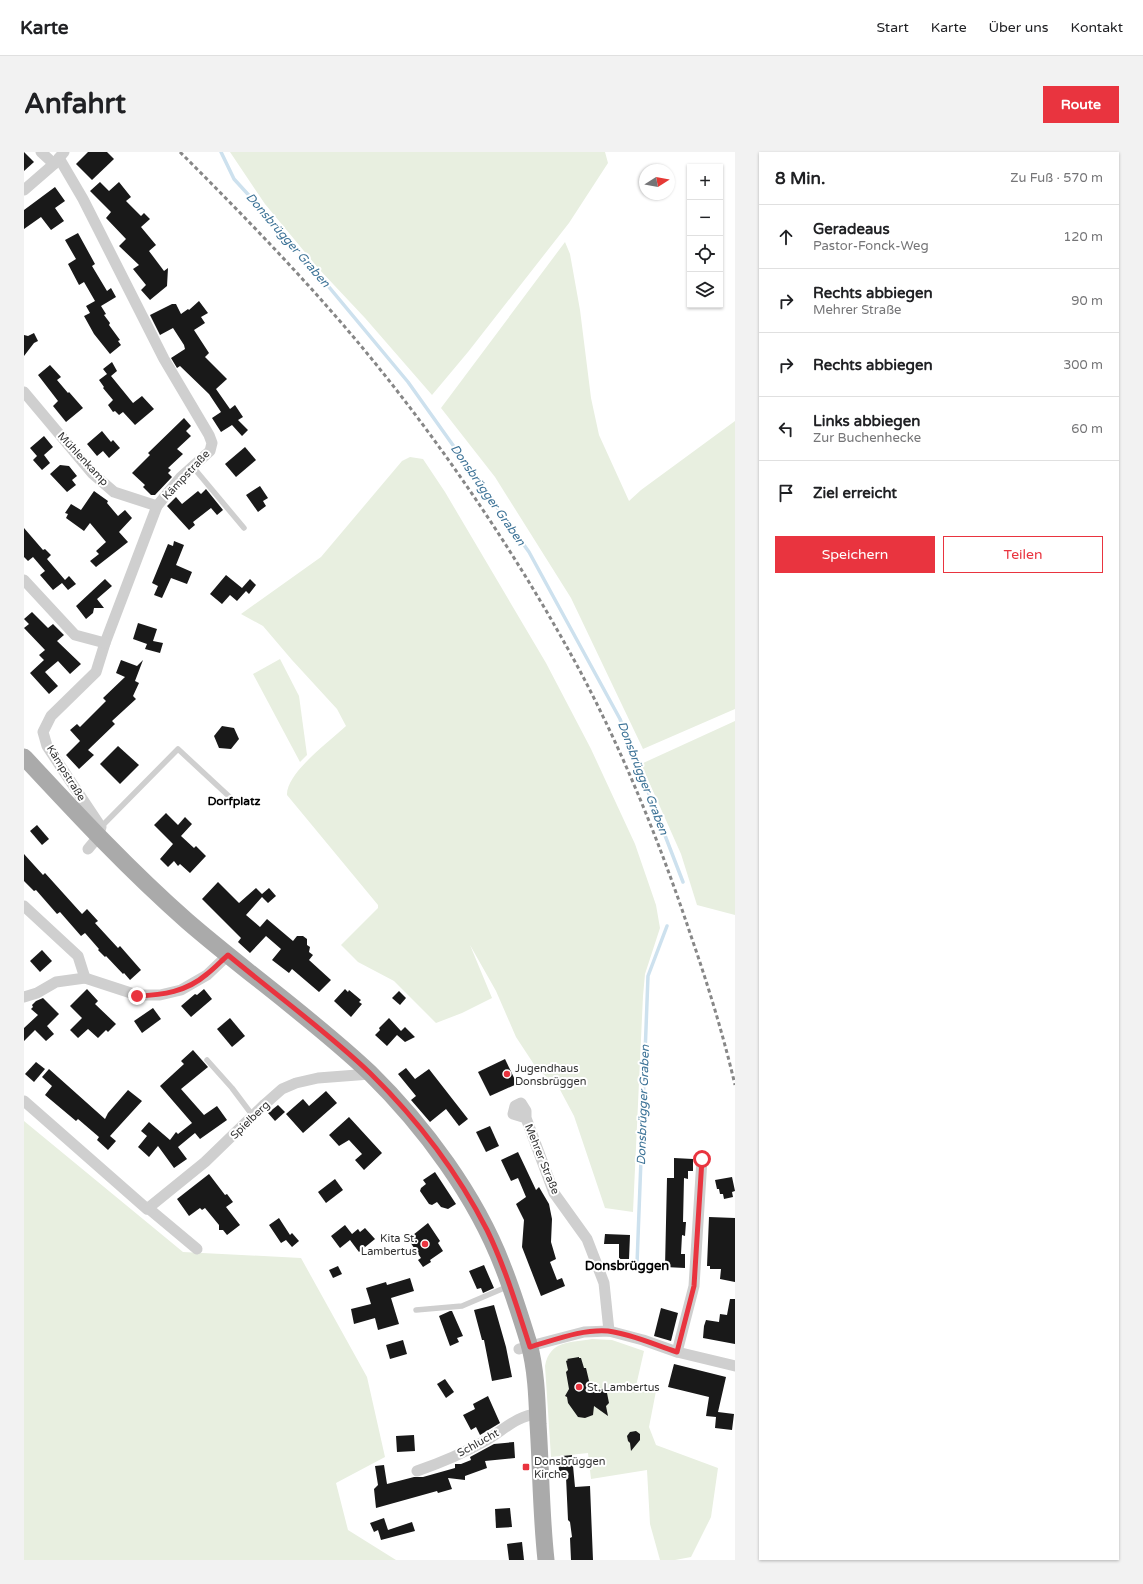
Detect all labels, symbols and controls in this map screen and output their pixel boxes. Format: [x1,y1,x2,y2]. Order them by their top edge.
text: Karte [20,17,69,39]
text: Start [877,19,909,36]
text: Karte [931,19,967,36]
text: Über uns [989,19,1049,36]
text: Kontakt [1071,19,1123,36]
button: Route [1043,86,1119,123]
text: Anfahrt [24,87,126,121]
north arrow [639,164,675,200]
map controls [687,164,723,308]
button: + [687,164,723,200]
text: 8 Min. [775,168,825,189]
text: Zu Fuß · 570 m [1010,170,1103,186]
water label: Donsbrügger Graben [243,190,333,291]
button: − [687,200,723,236]
text: Geradeaus [813,220,890,238]
icon: ahead [775,226,797,248]
text: 120 m [1063,229,1103,245]
button: locate [687,236,723,272]
text: Pastor-Fonck-Weg [813,238,929,254]
button: layers [687,272,723,308]
text: Rechts abbiegen [813,284,933,302]
icon: right [775,290,797,312]
text: 90 m [1071,293,1103,309]
text: Mehrer Straße [813,302,901,318]
icon: right [775,354,797,376]
text: Rechts abbiegen [813,356,933,374]
text: 300 m [1063,357,1103,373]
text: Links abbiegen [813,412,920,430]
icon: left [775,418,797,440]
text: 60 m [1071,421,1103,437]
street label: Mühlenkamp [55,429,111,489]
text: Zur Buchenhecke [813,430,921,446]
water label: Donsbrügger Graben [448,442,529,549]
street label: Kämpstraße [160,447,212,503]
icon: arrive [775,482,797,504]
text: Ziel erreicht [813,484,897,502]
button: Speichern [775,536,935,573]
button: Teilen [943,536,1103,573]
water label: Donsbrügger Graben [615,719,671,837]
street label: Kämpstraße [44,743,88,803]
district label: Dorfplatz [208,794,261,809]
route end [128,987,146,1005]
water label: Donsbrügger Graben [634,1044,652,1165]
place label: Jugendhaus Donsbrüggen [515,1062,586,1088]
marker: Jugendhaus Donsbrüggen [502,1069,512,1079]
street label: Spielberg [228,1098,272,1142]
street label: Mehrer Straße [522,1122,562,1196]
route start [693,1150,711,1168]
place label: Kita St. Lambertus [361,1232,417,1258]
marker: Kita St. Lambertus [420,1239,430,1249]
district label: Donsbrüggen [585,1258,669,1274]
place label: St. Lambertus [587,1381,660,1394]
marker: St. Lambertus [574,1382,584,1392]
street label: Schlucht [455,1426,501,1460]
place label: Donsbrüggen Kirche [534,1455,605,1481]
marker: Donsbrüggen Kirche [521,1462,531,1472]

